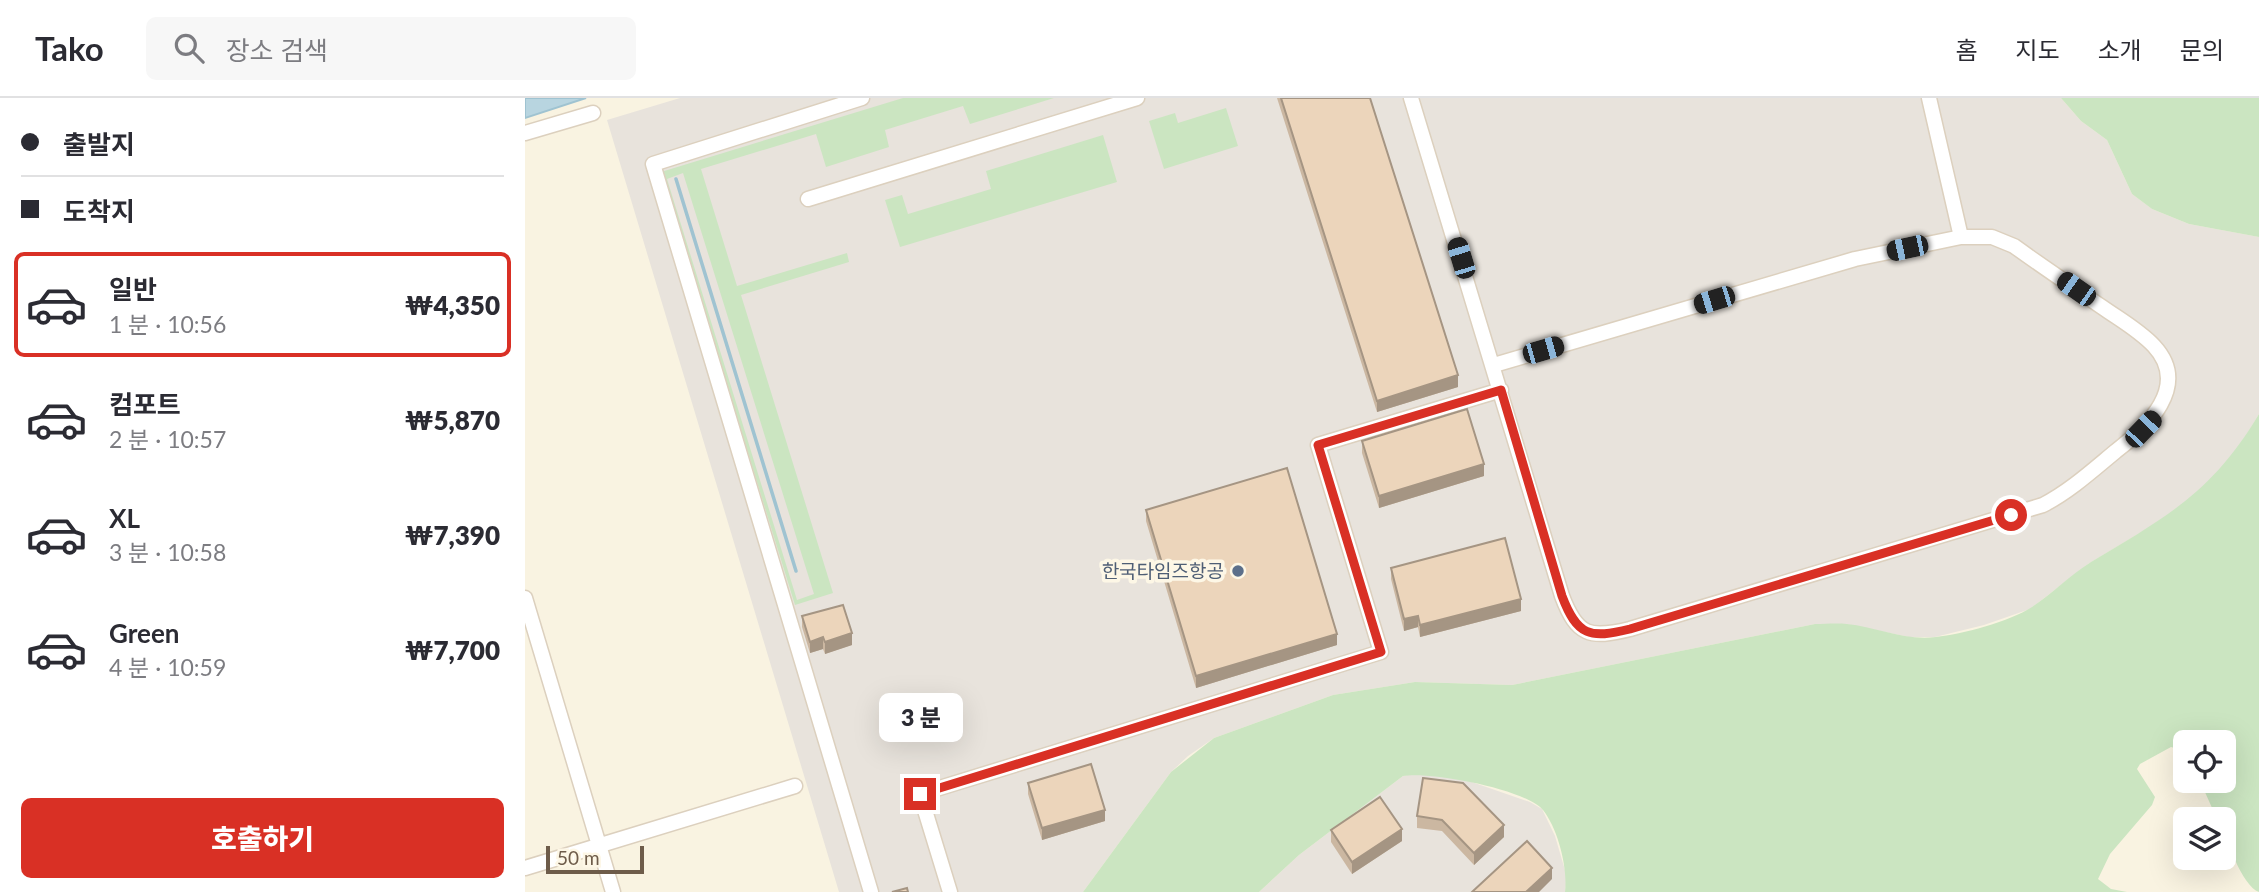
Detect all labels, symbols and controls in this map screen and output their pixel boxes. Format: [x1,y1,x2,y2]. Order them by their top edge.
search box [146,17,636,80]
text: Tako [35,28,104,68]
icon: search [170,29,208,67]
text: 장소 검색 [226,34,328,66]
text: 홈 [1955,35,1977,64]
text: 지도 [2015,35,2060,64]
text: 소개 [2098,35,2142,64]
text: 문의 [2180,35,2224,64]
text: 출발지 [63,128,135,160]
text: 도착지 [63,195,135,227]
car [1885,233,1930,263]
car [1445,235,1478,281]
car [2053,268,2100,310]
icon: car [25,273,88,336]
text: 일반 [109,273,157,305]
car [1691,284,1738,316]
text: ₩4,350 [405,289,500,321]
text: 1 분 · 10:56 [109,310,226,338]
car [1520,334,1567,366]
icon: car [25,388,88,451]
text: 컴포트 [109,388,181,420]
text: ₩5,870 [405,404,500,436]
car [2121,407,2166,451]
text: 2 분 · 10:57 [109,425,226,453]
route start [1995,499,2027,531]
text: XL [109,502,140,534]
icon: car [25,503,88,566]
text: ₩7,390 [405,519,500,551]
text: 3 분 · 10:58 [109,538,226,566]
place label: 한국타임즈항공 [1102,559,1224,582]
marker: 한국타임즈항공 [1230,563,1246,579]
text: Green [109,617,179,649]
icon: car [25,618,88,681]
text: ₩7,700 [405,634,500,666]
text: 4 분 · 10:59 [109,653,226,681]
callout: 3 분 [878,692,962,742]
text: 3 분 [901,703,941,731]
map controls [2173,730,2236,870]
button: locate [2173,730,2236,793]
route end [904,778,936,810]
button: 호출하기 [21,798,504,878]
button: layers [2173,807,2236,870]
scale bar [546,843,644,875]
text: 50 m [557,846,600,869]

